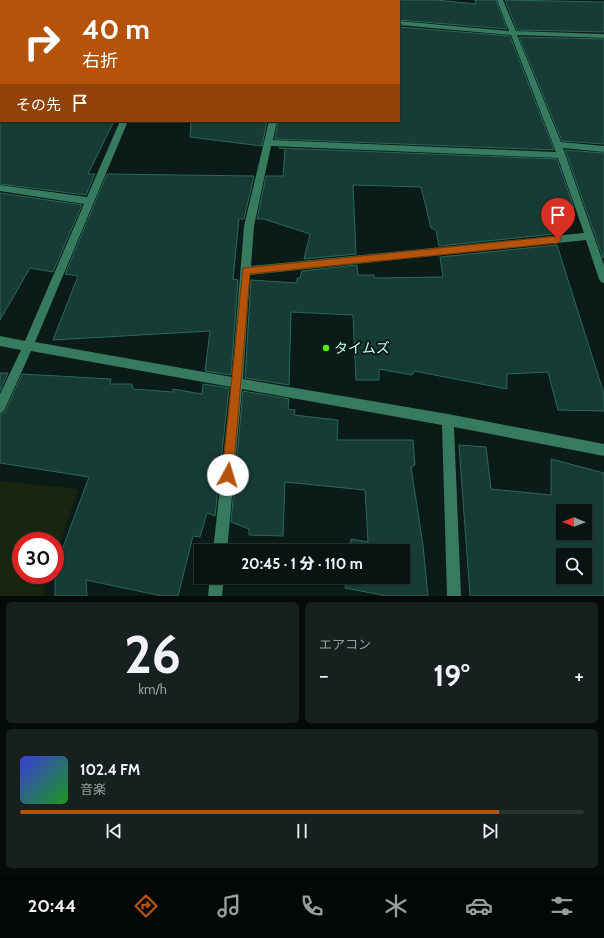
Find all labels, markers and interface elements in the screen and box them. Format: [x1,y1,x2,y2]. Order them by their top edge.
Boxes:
text: 40 m [82,12,150,46]
icon: right [16,16,68,68]
text: 右折 [82,50,118,72]
icon: arrive [69,92,91,114]
text: その先 [16,96,61,114]
pin [541,198,575,239]
icon: arrive [547,204,569,226]
place label: タイムズ [334,339,390,357]
marker: タイムズ [321,343,331,353]
position arrow [207,454,249,496]
north arrow [556,504,592,540]
map controls [556,504,592,584]
speed limit sign: 30 [12,532,64,584]
button: search [556,548,592,584]
text: 20:45 · 1 分 · 110 m [241,555,363,573]
text: 26 [124,623,181,686]
text: エアコン [319,636,371,652]
text: 19° [433,657,470,694]
text: − [319,662,329,689]
text: + [574,662,584,689]
text: km/h [138,681,167,697]
text: 102.4 FM [80,761,140,779]
text: 音楽 [80,781,106,797]
icon: previous [103,820,125,842]
icon: pause [291,820,313,842]
icon: next [479,820,501,842]
icon: directions [132,892,160,920]
icon: music [215,892,243,920]
icon: phone [298,892,326,920]
icon: climate [382,892,410,920]
icon: car [465,892,493,920]
icon: filters [548,892,576,920]
text: 20:44 [28,895,76,917]

